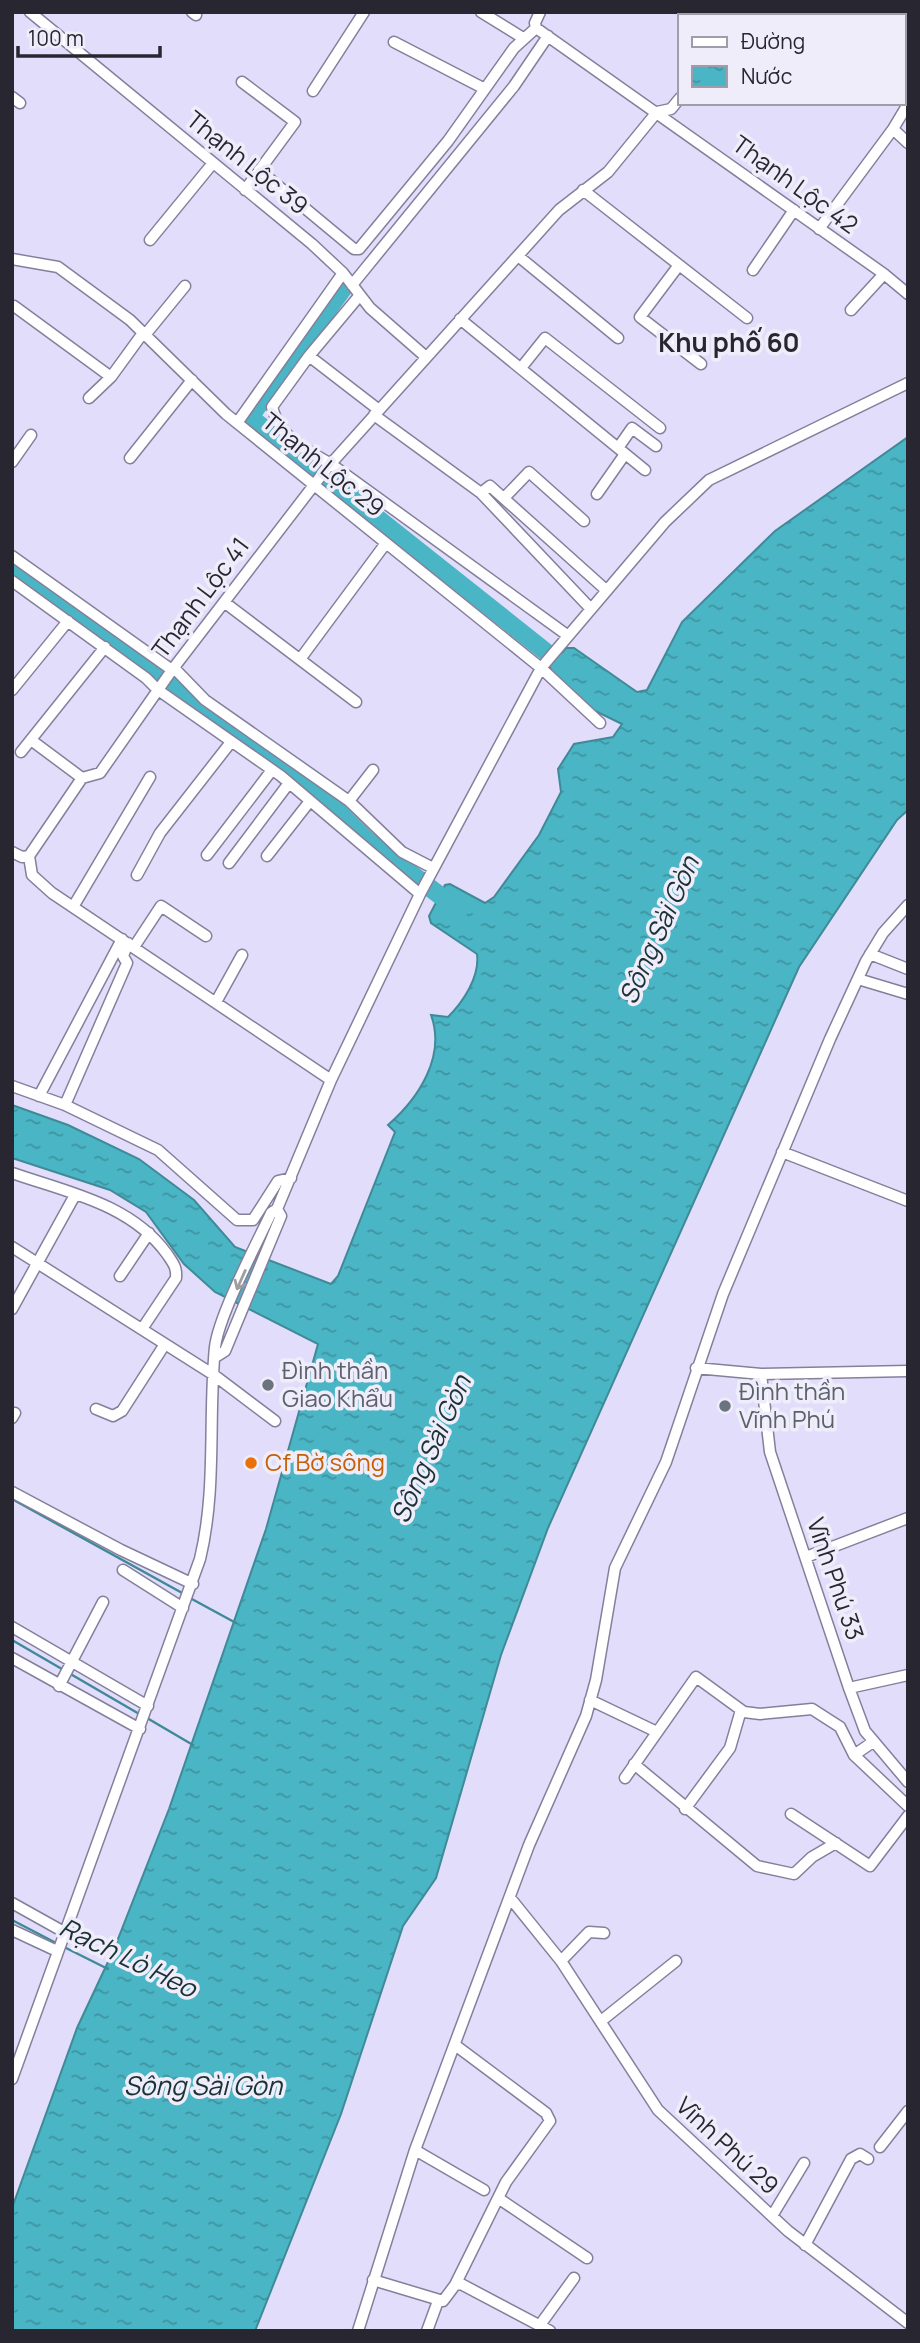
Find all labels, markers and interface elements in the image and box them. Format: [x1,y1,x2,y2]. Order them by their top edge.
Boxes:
scale bar [18,14,159,58]
legend [678,14,906,105]
text: 100 m [28,24,84,52]
text: Đường [741,27,805,55]
text: Nước [741,62,792,90]
street label: Thạnh Lộc 39 [180,102,316,221]
street label: Thạnh Lộc 42 [726,127,865,241]
district label: Khu phố 60 [658,324,800,360]
street label: Thạnh Lộc 29 [256,404,392,523]
street label: Thạnh Lộc 41 [144,530,256,664]
water label: Sông Sài Gòn [609,849,707,1009]
one-way arrow [234,1269,247,1290]
place label: Đình thần Giao Khẩu [282,1353,393,1414]
water label: Sông Sài Gòn [381,1368,479,1528]
place label: Đình thần Vĩnh Phú [739,1374,845,1435]
marker: Đình thần Giao Khẩu [260,1377,276,1393]
marker: Đình thần Vĩnh Phú [717,1398,733,1414]
place label: Cf Bờ sông [265,1445,385,1478]
marker: Cf Bờ sông [243,1455,259,1471]
street label: Vĩnh Phú 33 [800,1513,873,1644]
water label: Rạch Lò Heo [54,1908,204,2006]
water label: Sông Sài Gòn [124,2067,284,2103]
street label: Vĩnh Phú 29 [669,2089,787,2201]

